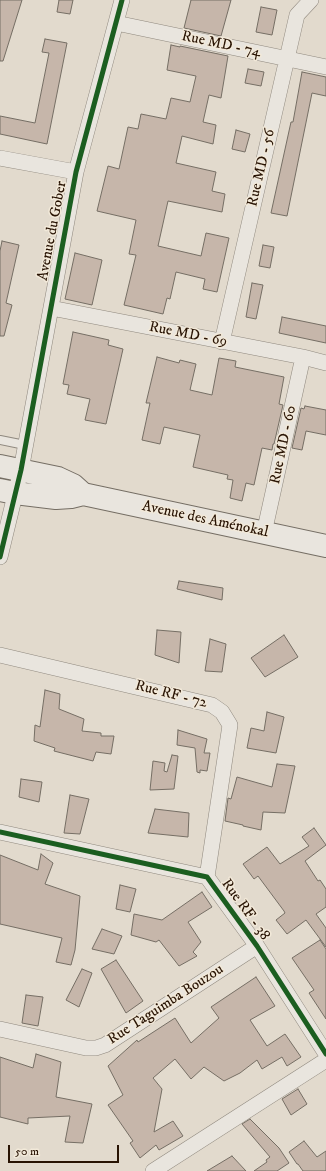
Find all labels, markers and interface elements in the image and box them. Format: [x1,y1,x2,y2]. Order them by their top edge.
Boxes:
street label: Rue MD - 74 [180,28,262,62]
street label: Rue MD - 56 [244,127,280,209]
street label: Avenue du Gober [35,180,71,282]
street label: Rue MD - 69 [147,319,229,351]
street label: Rue MD - 60 [267,404,301,486]
street label: Avenue des Aménokal [140,498,270,542]
street label: Rue RF - 72 [133,677,209,713]
street label: Rue RF - 38 [217,876,273,944]
street label: Rue Taguimba Bouzou [105,961,227,1049]
scale bar [10,1137,121,1163]
text: 50 m [15,1144,39,1159]

